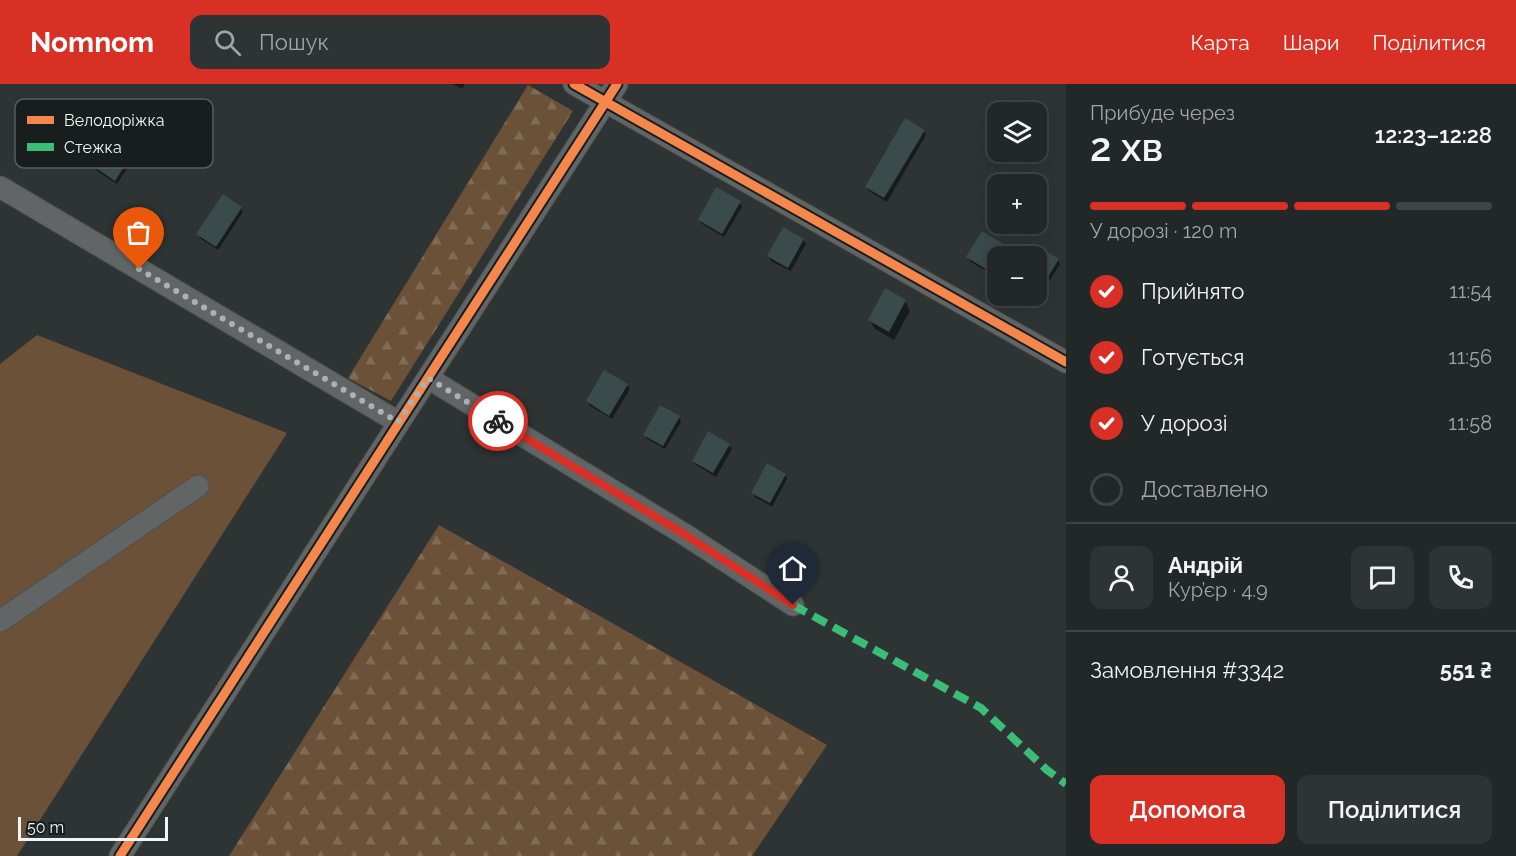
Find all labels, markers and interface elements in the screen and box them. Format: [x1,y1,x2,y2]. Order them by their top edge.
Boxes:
search box [190,15,610,69]
text: Nomnom [30,26,154,59]
icon: search [211,26,244,59]
text: Пошук [259,29,329,55]
text: Карта [1191,30,1250,55]
text: Шари [1283,30,1340,55]
text: Поділитися [1373,30,1486,55]
legend [15,99,213,168]
text: Прибуде через [1090,101,1235,125]
map controls [987,102,1047,306]
button: layers [987,102,1047,162]
text: Велодоріжка [64,111,164,130]
text: 12:23–12:28 [1375,122,1492,148]
text: 2 хв [1090,124,1163,170]
text: Стежка [64,138,122,157]
button: + [987,174,1047,234]
pin [113,207,164,269]
icon: bag [122,216,155,249]
text: У дорозі · 120 m [1090,219,1237,243]
button: − [987,246,1047,306]
icon: check [1090,275,1123,308]
text: Прийнято [1141,278,1244,304]
text: 11:54 [1449,279,1492,303]
icon: check [1090,341,1123,374]
text: Готується [1141,344,1244,370]
text: 11:56 [1448,345,1492,369]
courier [468,391,528,451]
icon: bike [482,405,515,438]
icon: check [1090,407,1123,440]
text: У дорозі [1141,410,1228,436]
text: 11:58 [1448,411,1492,435]
text: Доставлено [1141,476,1268,502]
pin [767,543,818,605]
button: person [1090,546,1153,609]
button: chat [1351,546,1414,609]
button: phone [1429,546,1492,609]
icon: home [776,552,809,585]
text: Андрій [1168,552,1243,578]
text: Кур’єр · 4.9 [1168,578,1268,602]
text: Замовлення #3342 [1090,657,1284,683]
text: 551 ₴ [1440,657,1492,683]
button: Допомога [1090,775,1285,844]
button: Поділитися [1297,775,1492,844]
scale bar [18,814,168,842]
text: 50 m [27,818,64,837]

